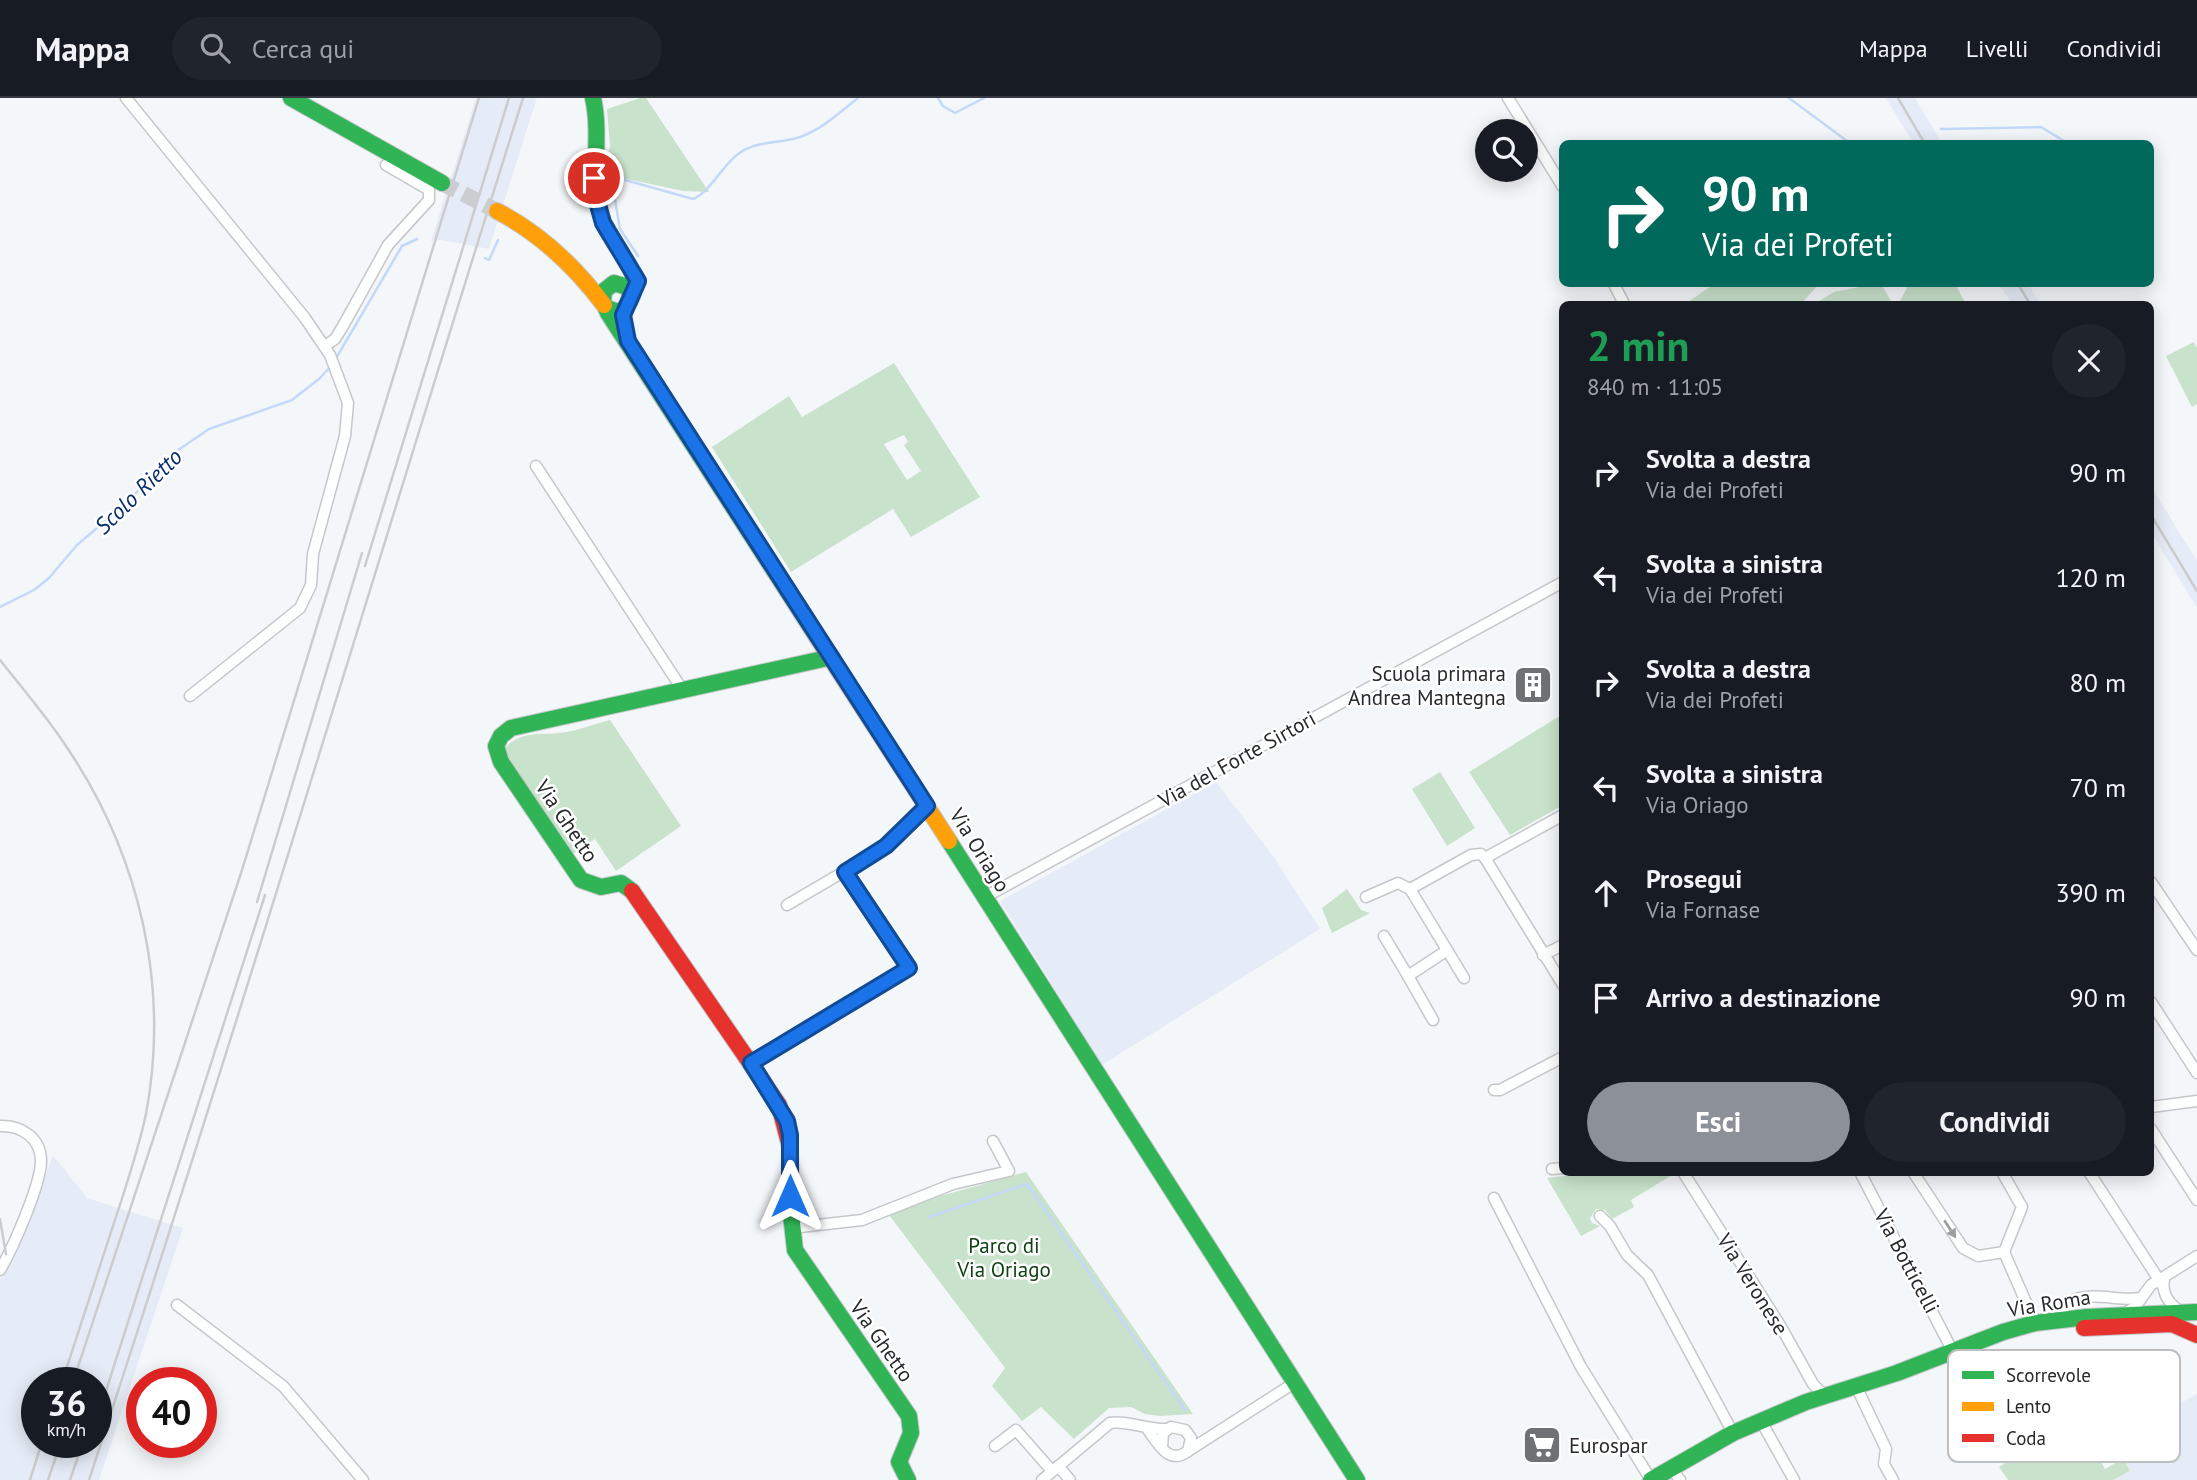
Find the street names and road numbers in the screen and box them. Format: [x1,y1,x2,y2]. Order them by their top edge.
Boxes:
street label: Via del Forte Sirtori [1153,705,1320,814]
street label: Via Ghetto [529,774,604,867]
street label: Via Oriago [943,802,1016,897]
street label: Via Botticelli [1868,1203,1946,1318]
street label: Via Veronese [1711,1227,1795,1340]
street label: Via Roma [2005,1283,2092,1323]
street label: Via Ghetto [843,1294,920,1387]

